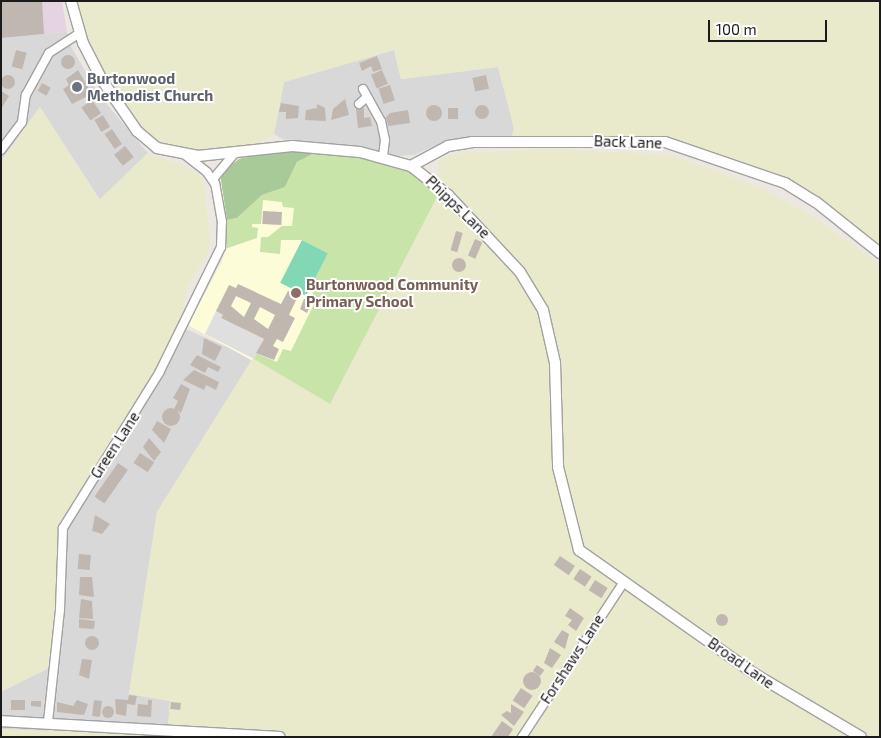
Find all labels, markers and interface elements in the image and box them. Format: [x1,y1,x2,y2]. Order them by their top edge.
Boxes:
scale bar [711,10,830,42]
text: 100 m [716,20,757,38]
place label: Burtonwood Methodist Church [87,69,213,104]
marker: Burtonwood Methodist Church [71,81,83,93]
street label: Back Lane [593,132,663,152]
street label: Phipps Lane [422,172,494,242]
place label: Burtonwood Community Primary School [306,275,478,310]
marker: Burtonwood Community Primary School [290,287,302,299]
street label: Green Lane [87,408,143,482]
street label: Forshaws Lane [536,611,608,707]
street label: Broad Lane [704,634,778,692]

